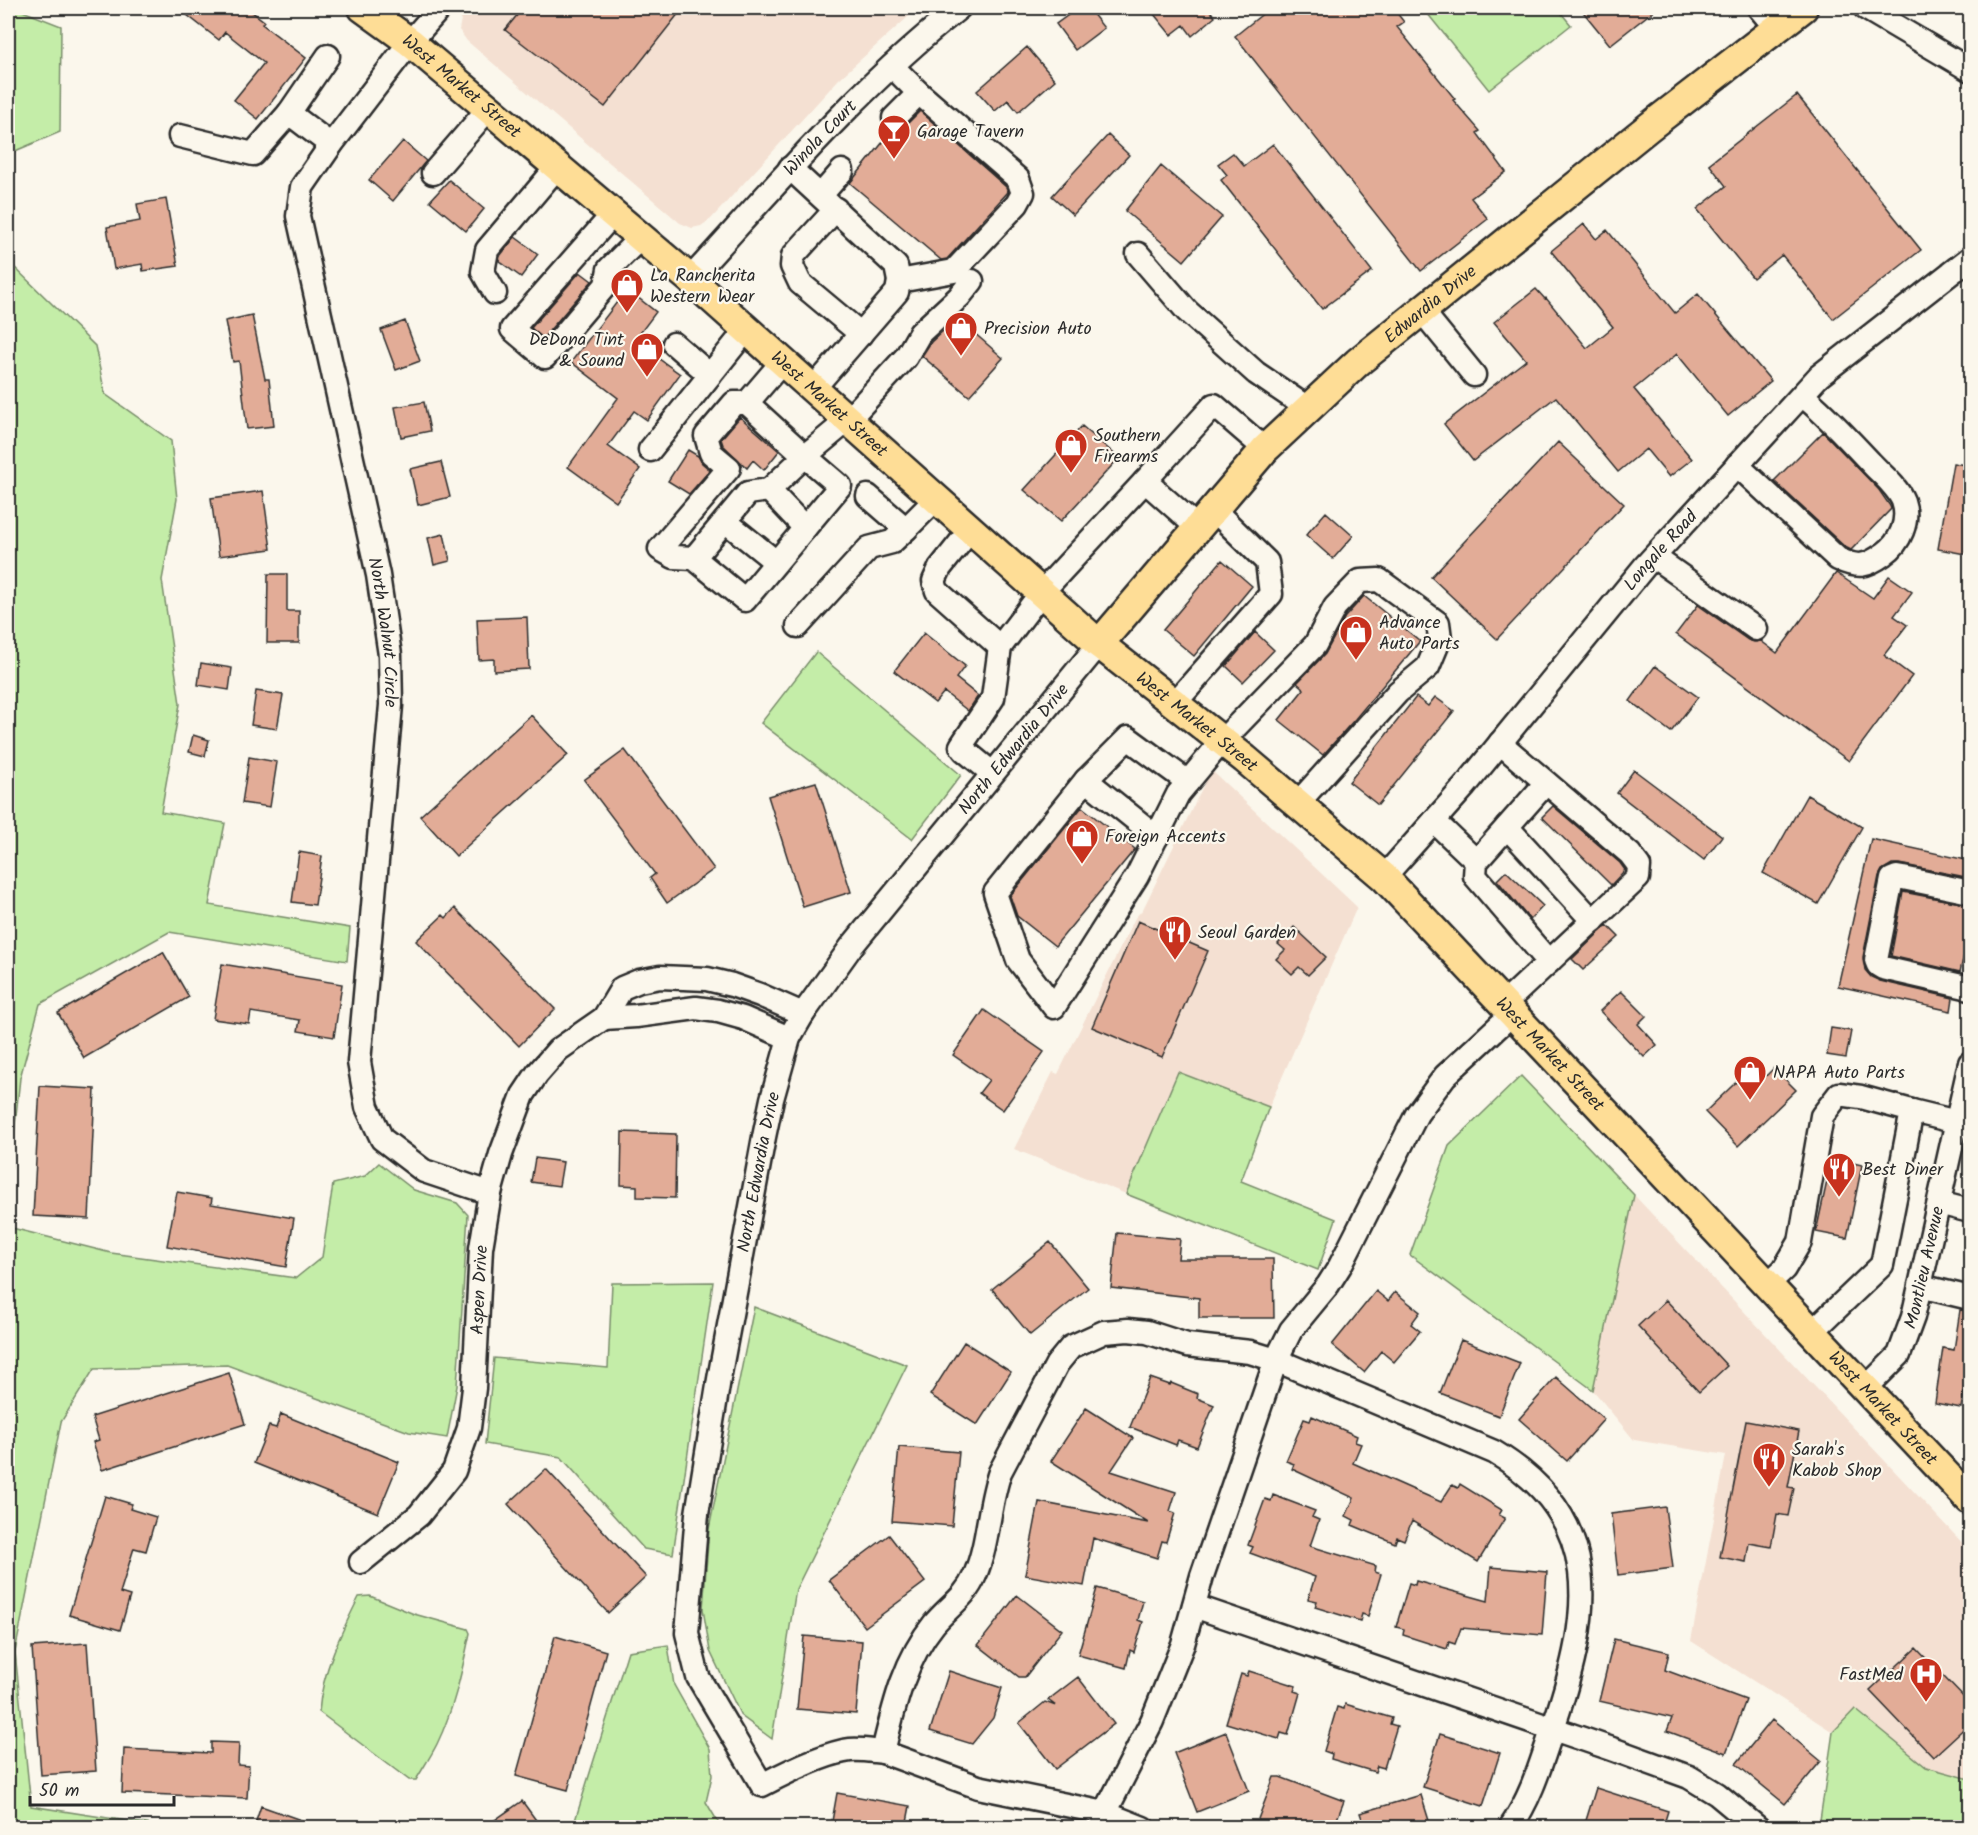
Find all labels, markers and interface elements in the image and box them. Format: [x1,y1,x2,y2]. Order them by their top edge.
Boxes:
street label: West Market Street [395,28,528,147]
street label: Winola Court [777,93,866,184]
bar icon: Garage Tavern [876,113,912,160]
place label: Garage Tavern [917,118,1024,147]
street label: Edwardia Drive [1378,258,1484,352]
place label: La Rancherita Western Wear [650,262,755,312]
shop icon: La Rancherita Western Wear [609,267,645,314]
shop icon: Precision Auto [943,310,979,357]
place label: Precision Auto [984,315,1092,344]
place label: DeDona Tint & Sound [529,326,625,376]
shop icon: DeDona Tint & Sound [629,331,665,378]
street label: West Market Street [763,344,895,466]
place label: Southern Firearms [1094,422,1161,472]
shop icon: Southern Firearms [1053,427,1089,474]
street label: Longale Road [1617,503,1706,598]
street label: North Walnut Circle [358,555,404,708]
place label: Advance Auto Parts [1379,609,1460,659]
shop icon: Advance Auto Parts [1338,614,1374,661]
street label: West Market Street [1129,665,1265,781]
street label: North Edwardia Drive [952,678,1077,822]
shop icon: Foreign Accents [1064,818,1100,865]
place label: Foreign Accents [1105,823,1226,852]
restaurant icon: Seoul Garden [1157,914,1193,961]
place label: Seoul Garden [1198,919,1296,948]
street label: West Market Street [1488,991,1612,1120]
shop icon: NAPA Auto Parts [1732,1054,1768,1101]
place label: NAPA Auto Parts [1773,1059,1905,1088]
street label: North Edwardia Drive [730,1089,789,1255]
restaurant icon: Best Diner [1821,1151,1857,1198]
place label: Best Diner [1862,1156,1944,1185]
street label: Montlieu Avenue [1897,1204,1953,1333]
street label: Aspen Drive [464,1244,497,1335]
street label: West Market Street [1821,1345,1945,1474]
place label: Sarah's Kabob Shop [1792,1436,1882,1486]
restaurant icon: Sarah's Kabob Shop [1751,1441,1787,1488]
hospital icon: FastMed [1908,1656,1944,1703]
place label: FastMed [1839,1661,1904,1690]
scale bar [30,1769,174,1807]
text: 50 m [39,1777,79,1806]

